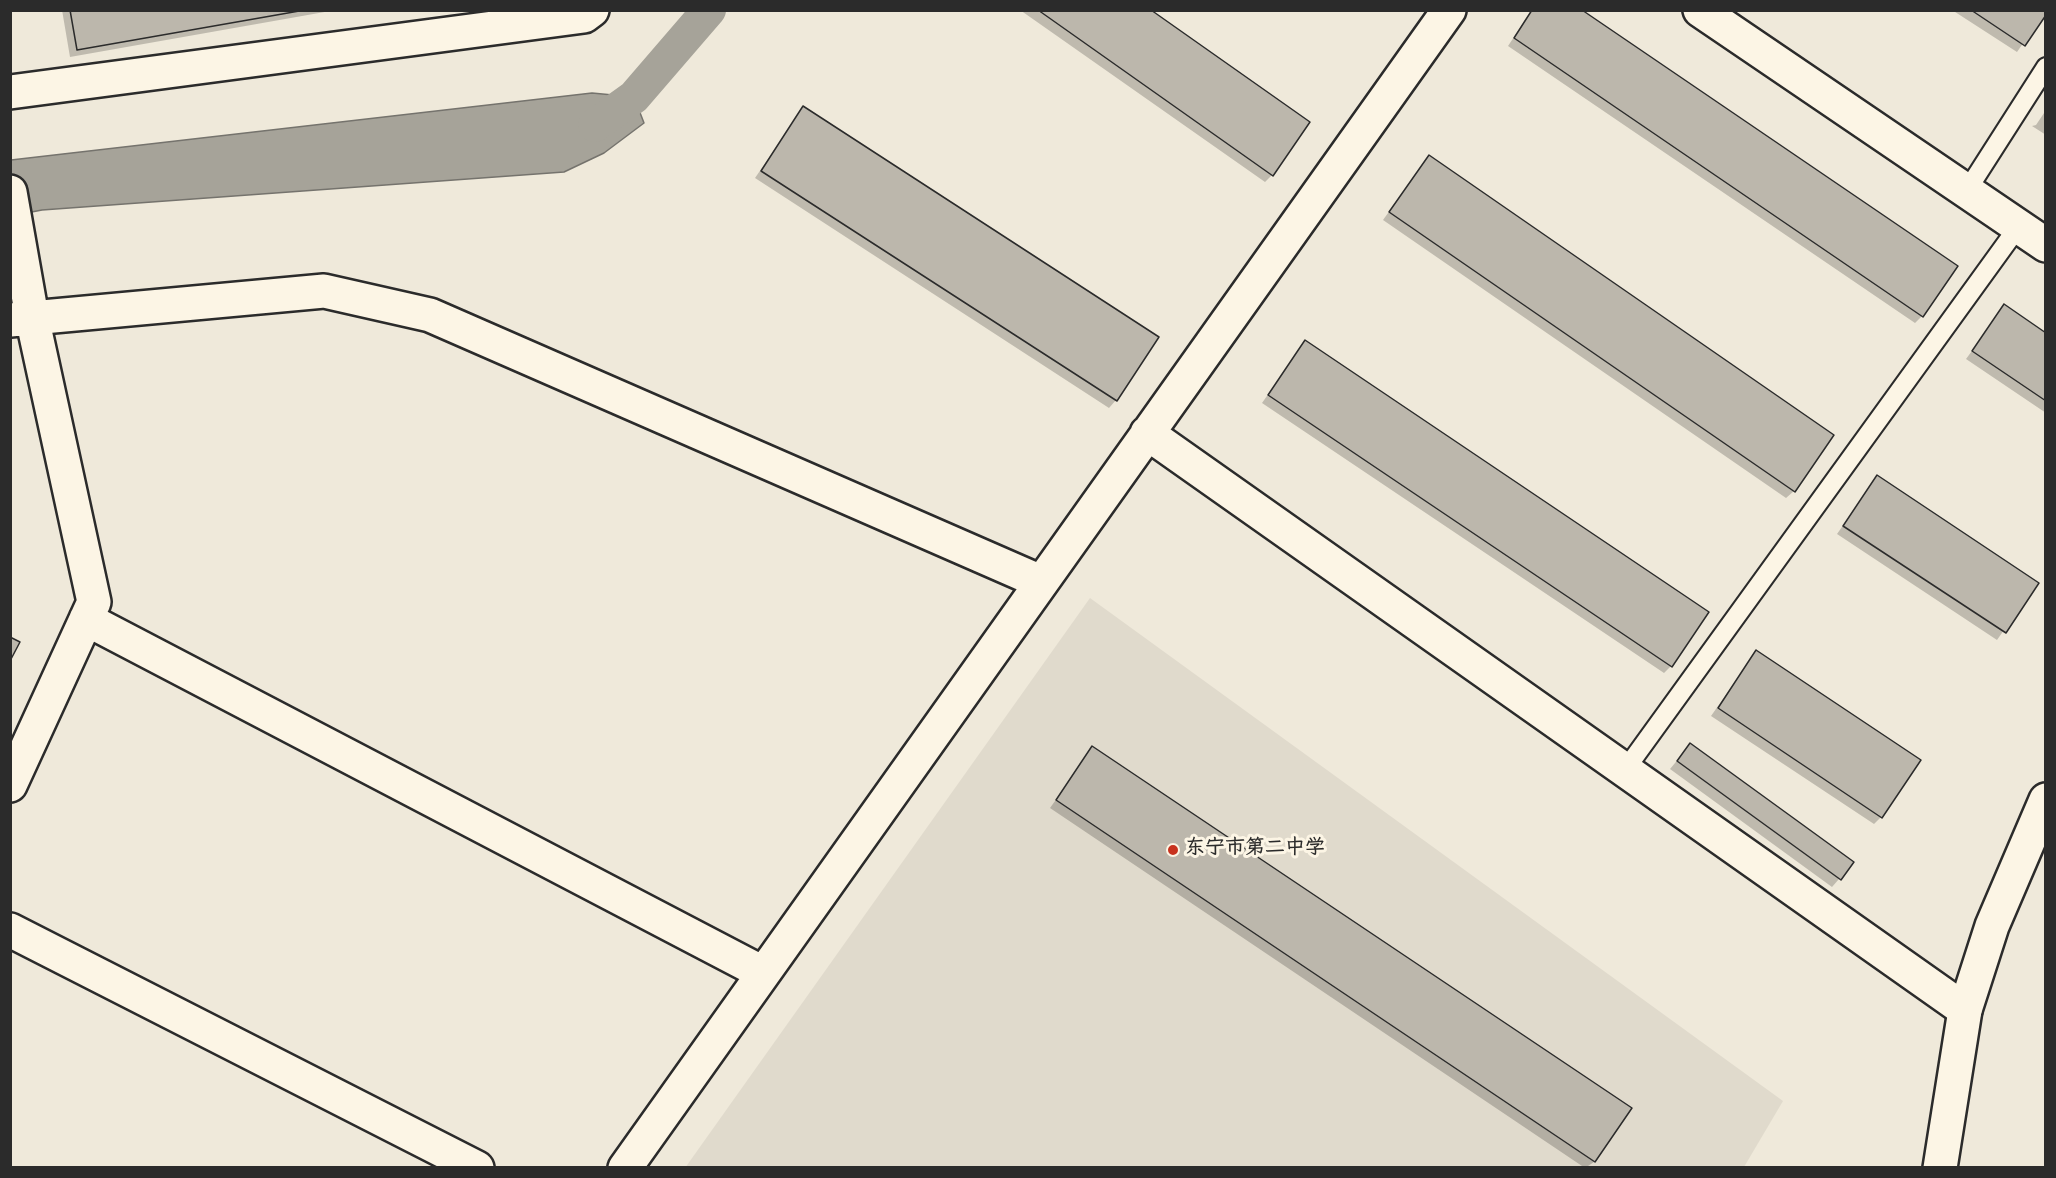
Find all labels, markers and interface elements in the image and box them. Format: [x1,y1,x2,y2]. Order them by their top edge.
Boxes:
place label: 东宁市第二中学 [1185,838,1325,862]
marker: 东宁市第二中学 [1166,843,1180,857]

